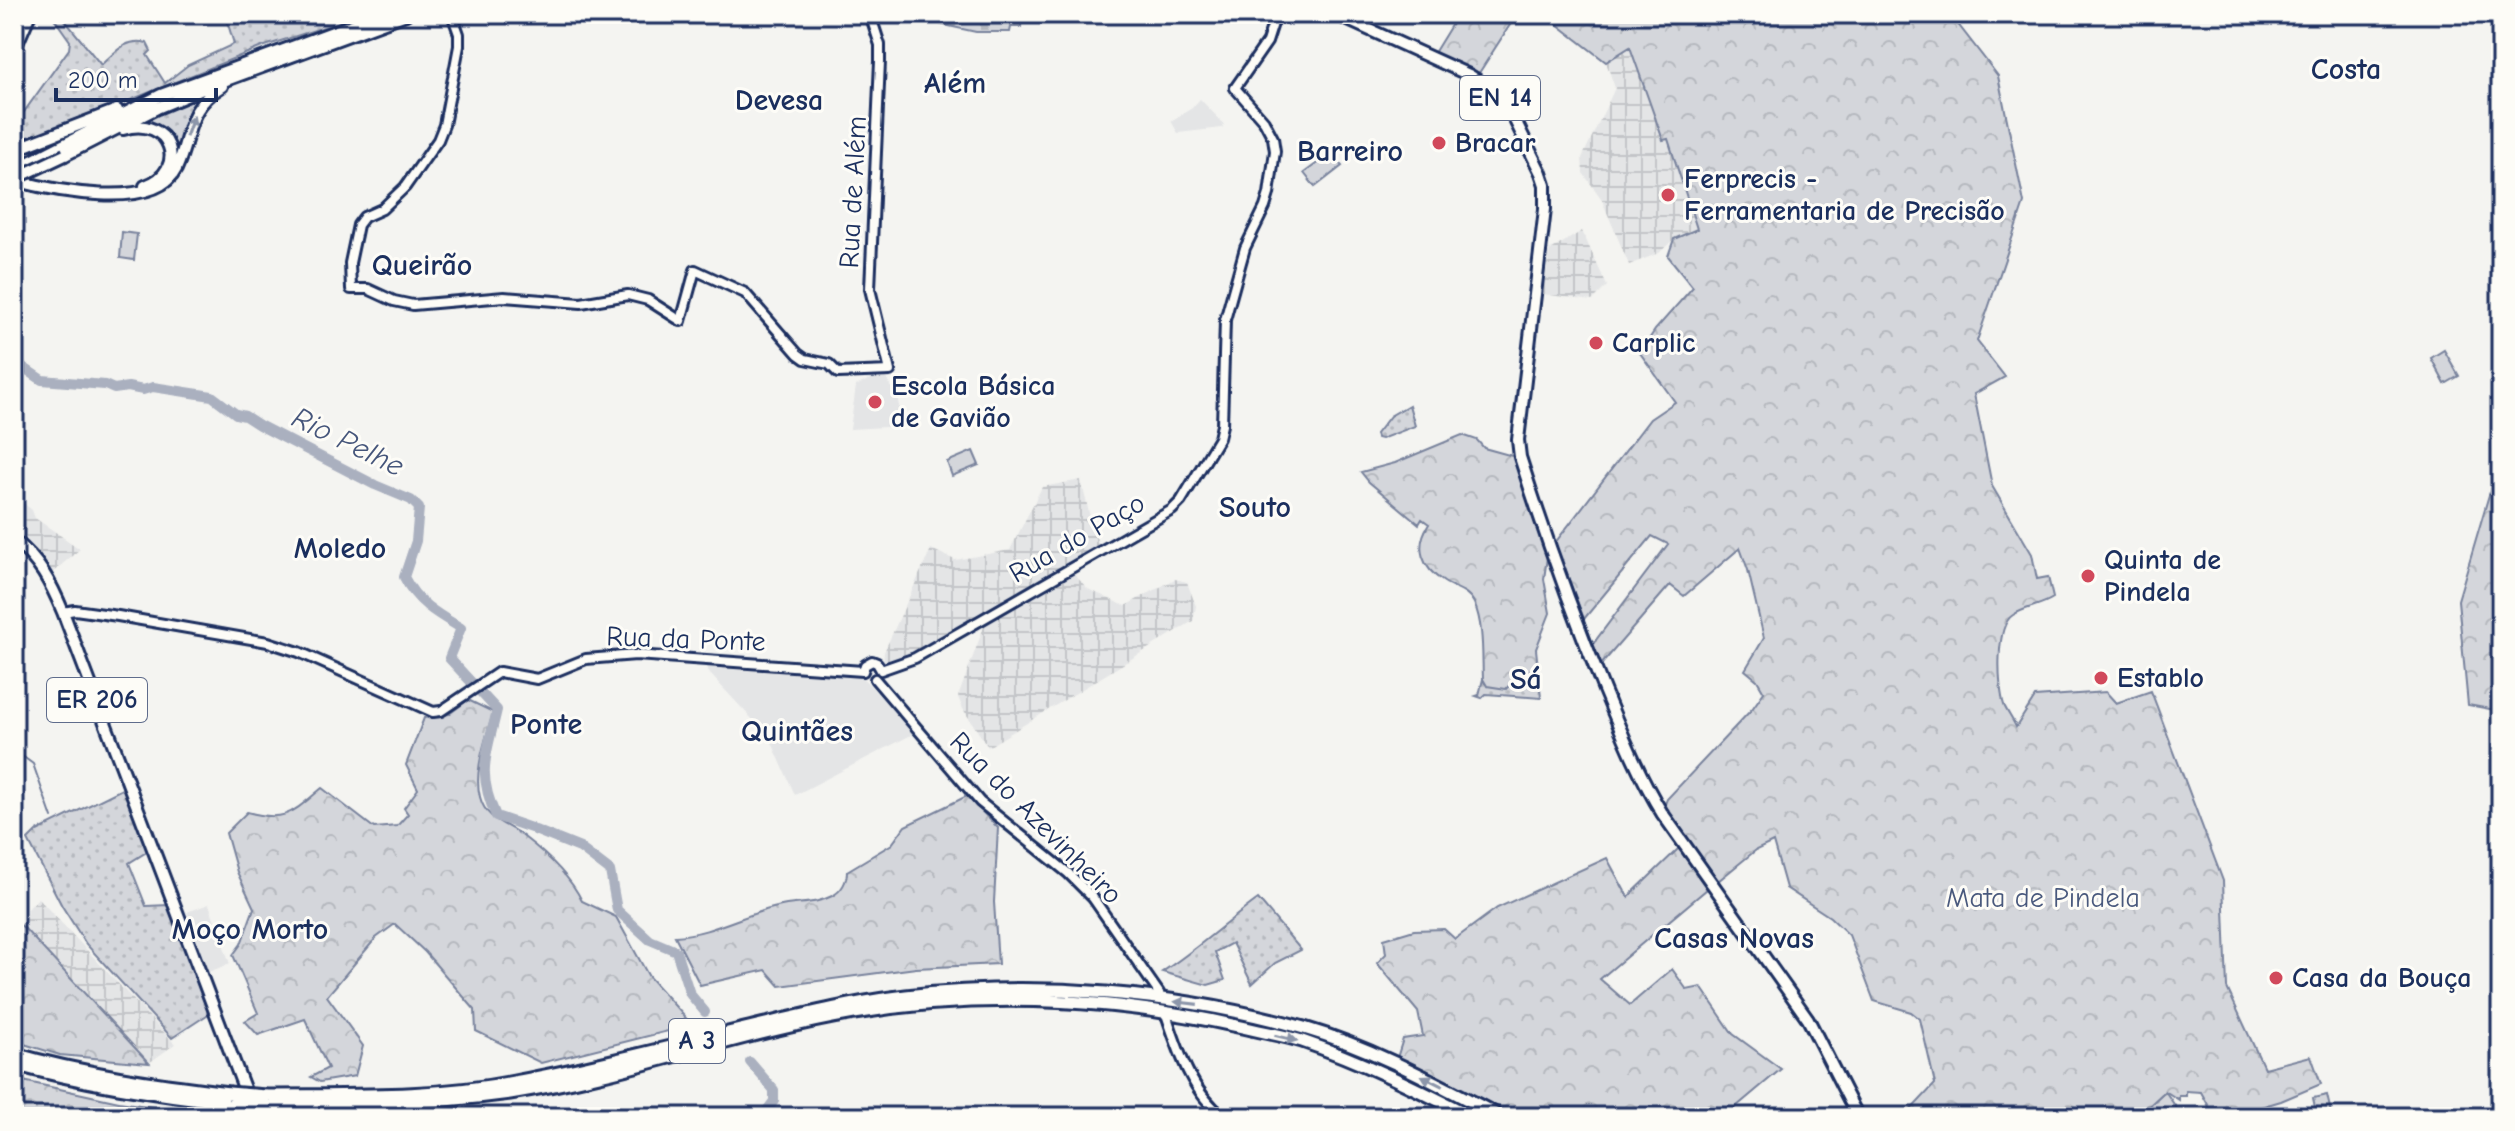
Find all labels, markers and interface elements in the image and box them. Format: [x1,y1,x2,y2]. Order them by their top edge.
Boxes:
scale bar [56,52,216,102]
district label: Costa [2311,52,2381,87]
text: 200 m [68,66,138,94]
district label: Além [924,66,986,101]
road number: EN 14 [1460,76,1540,120]
district label: Devesa [735,83,823,118]
one-way arrow [184,114,197,138]
street label: Rua de Além [833,115,873,269]
place label: Bracar [1455,127,1536,159]
district label: Barreiro [1297,134,1403,169]
marker: Bracar [1430,134,1448,152]
place label: Ferprecis - Ferramentaria de Precisão [1684,163,2005,227]
marker: Ferprecis - Ferramentaria de Precisão [1659,186,1677,204]
district label: Queirão [372,248,472,283]
place label: Carplic [1612,327,1696,359]
marker: Carplic [1587,334,1605,352]
place label: Escola Básica de Gavião [891,370,1055,434]
marker: Escola Básica de Gavião [866,393,884,411]
water label: Rio Pelhe [286,400,410,484]
street label: Rua do Paço [1004,486,1150,590]
district label: Souto [1219,490,1291,525]
district label: Moledo [294,531,386,566]
place label: Quinta de Pindela [2104,544,2221,608]
marker: Quinta de Pindela [2079,567,2097,585]
street label: Rua da Ponte [606,620,766,658]
district label: Sá [1510,662,1542,697]
place label: Establo [2117,662,2204,694]
marker: Establo [2092,669,2110,687]
road number: ER 206 [47,678,147,722]
district label: Ponte [510,707,582,742]
district label: Quintães [741,714,853,749]
street label: Rua do Azevinheiro [943,725,1129,911]
park label: Mata de Pindela [1946,882,2140,914]
district label: Moço Morto [172,912,328,947]
district label: Casas Novas [1654,921,1814,956]
place label: Casa da Bouça [2292,962,2471,994]
marker: Casa da Bouça [2267,969,2285,987]
one-way arrow [1173,996,1198,1009]
road number: A 3 [669,1019,725,1063]
one-way arrow [1274,1032,1299,1044]
one-way arrow [1420,1075,1443,1088]

